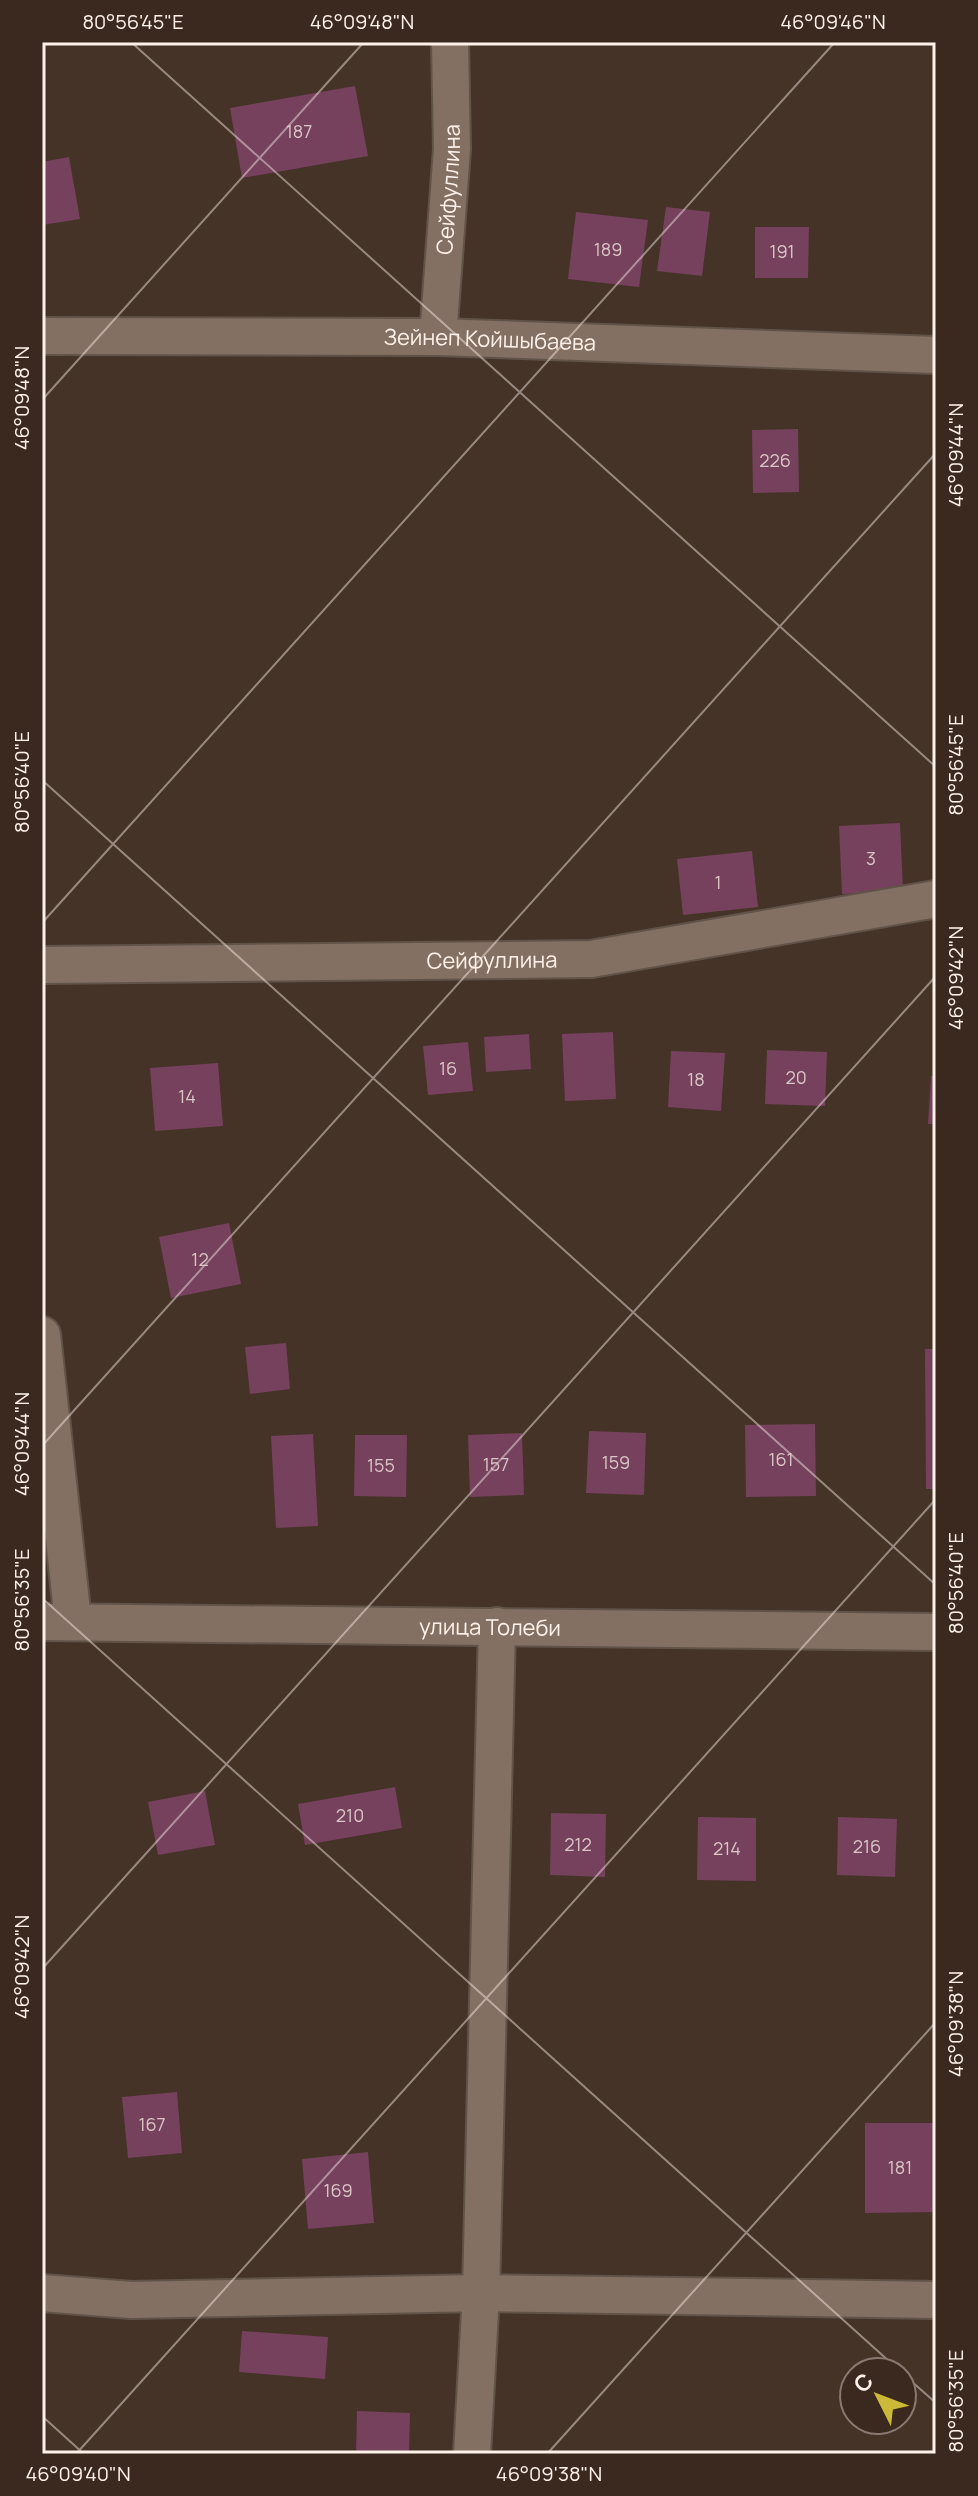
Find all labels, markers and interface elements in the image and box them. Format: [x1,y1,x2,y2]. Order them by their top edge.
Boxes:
text: 80°56'45"E [82,8,184,35]
text: 46°09'48"N [310,8,414,35]
text: 46°09'46"N [780,8,886,35]
house number: 187 [286,119,312,143]
street label: Сейфуллина [429,124,467,256]
house number: 189 [594,237,622,261]
house number: 191 [769,239,795,263]
street label: Зейнеп Койшыбаева [384,322,597,358]
text: 46°09'48"N [8,346,35,450]
text: 46°09'44"N [942,403,969,507]
house number: 226 [759,448,791,472]
text: 80°56'45"E [942,714,969,816]
text: 80°56'40"E [8,731,35,833]
house number: 3 [866,846,876,870]
house number: 1 [714,870,722,894]
text: 46°09'42"N [942,926,969,1030]
street label: Сейфуллина [426,944,558,976]
house number: 16 [439,1056,457,1080]
house number: 20 [785,1065,807,1089]
house number: 18 [687,1067,705,1091]
house number: 14 [178,1084,196,1108]
house number: 12 [191,1247,209,1271]
text: 46°09'44"N [8,1392,35,1496]
house number: 161 [769,1447,793,1471]
house number: 159 [602,1450,630,1474]
house number: 157 [483,1452,509,1476]
house number: 155 [367,1453,395,1477]
text: 80°56'40"E [942,1532,969,1634]
text: 80°56'35"E [8,1549,35,1651]
street label: улица Толеби [419,1611,561,1643]
house number: 210 [336,1803,364,1827]
house number: 212 [564,1832,592,1856]
house number: 216 [853,1834,881,1858]
house number: 214 [713,1836,741,1860]
text: 46°09'42"N [8,1915,35,2019]
text: 46°09'38"N [942,1971,969,2077]
house number: 167 [138,2112,166,2136]
house number: 181 [888,2155,912,2179]
house number: 169 [323,2178,353,2202]
text: 80°56'35"E [942,2350,969,2452]
north arrow [838,2356,918,2436]
text: С [847,2367,880,2399]
text: 46°09'40"N [25,2460,131,2487]
text: 46°09'38"N [496,2460,602,2487]

